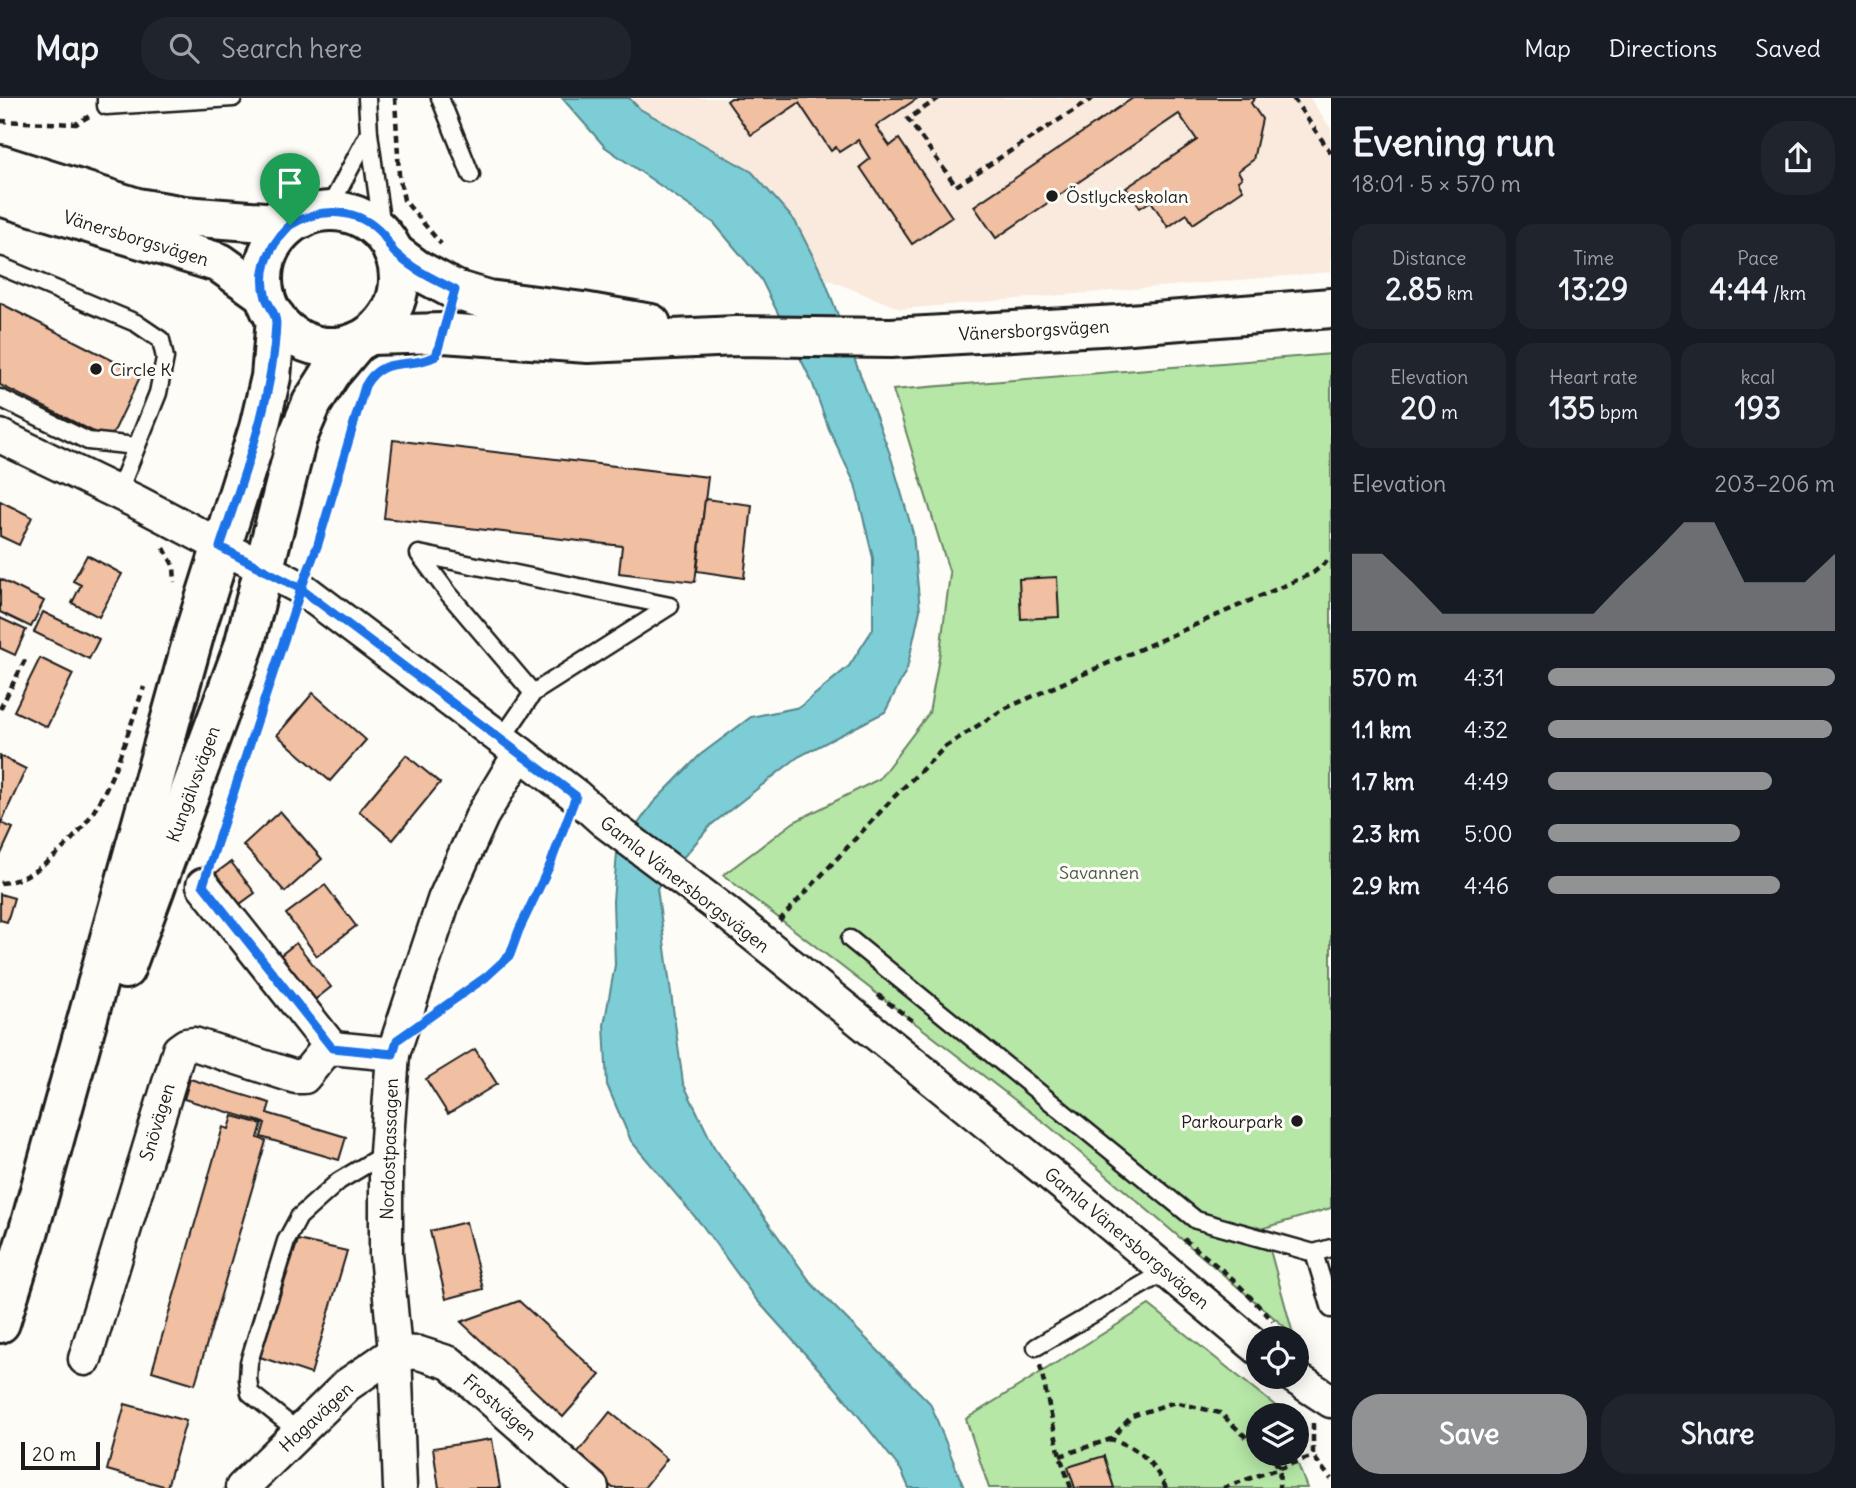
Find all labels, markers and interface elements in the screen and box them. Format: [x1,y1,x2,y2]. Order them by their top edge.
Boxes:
search box [141,17,631,80]
text: Map [35,27,99,69]
icon: search [165,29,203,67]
text: Search here [221,32,362,65]
text: Map [1524,33,1571,63]
text: Directions [1609,33,1717,63]
text: Saved [1755,33,1821,63]
text: Evening run [1352,119,1555,166]
button: share [1761,121,1835,195]
pin [260,153,320,225]
icon: arrive [271,164,309,202]
text: 18:01 · 5 × 570 m [1352,169,1521,198]
place label: Östlyckeskolan [1066,185,1188,208]
marker: Östlyckeskolan [1044,188,1060,204]
street label: Vänersborgsvägen [60,205,212,271]
text: Distance [1392,246,1466,270]
text: Time [1573,246,1614,270]
text: Pace [1737,246,1778,270]
text: 2.85 [1385,270,1442,308]
text: 13:29 [1559,270,1628,308]
text: 4:44 [1710,270,1768,308]
text: km [1442,281,1473,305]
text: /km [1768,281,1806,305]
street label: Vänersborgsvägen [958,315,1110,345]
place label: Circle K [110,358,171,381]
marker: Circle K [88,361,104,377]
text: Elevation [1390,365,1468,389]
text: Heart rate [1549,365,1638,389]
text: kcal [1741,365,1775,389]
text: 20 [1400,389,1437,427]
text: 135 [1549,389,1595,427]
text: 193 [1735,389,1781,427]
text: m [1437,400,1458,424]
text: bpm [1595,400,1638,424]
text: Elevation [1352,469,1446,498]
text: 203–206 m [1714,469,1835,498]
text: 570 m [1352,663,1417,692]
text: 4:31 [1464,663,1504,692]
text: 1.1 km [1352,715,1411,744]
text: 4:32 [1464,715,1508,744]
street label: Kungälvsvägen [161,723,225,845]
text: 1.7 km [1352,767,1415,796]
text: 4:49 [1464,767,1509,796]
street label: Gamla Vänersborgsvägen [596,811,774,957]
text: 2.3 km [1352,819,1420,848]
text: 5:00 [1464,819,1513,848]
park label: Savannen [1059,861,1139,884]
text: 2.9 km [1352,871,1420,900]
text: 4:46 [1464,871,1509,900]
street label: Nordostpassagen [375,1078,403,1220]
street label: Snövägen [134,1081,180,1163]
place label: Parkourpark [1181,1110,1283,1133]
marker: Parkourpark [1289,1113,1305,1129]
street label: Gamla Vänersborgsvägen [1040,1162,1214,1314]
map controls [1246,1326,1309,1466]
button: locate [1246,1326,1309,1389]
street label: Frostvägen [458,1369,542,1445]
street label: Hagavägen [274,1377,358,1457]
button: Save [1352,1394,1587,1474]
button: Share [1601,1394,1835,1474]
button: layers [1246,1403,1309,1466]
scale bar [21,1439,100,1471]
text: 20 m [32,1442,76,1466]

